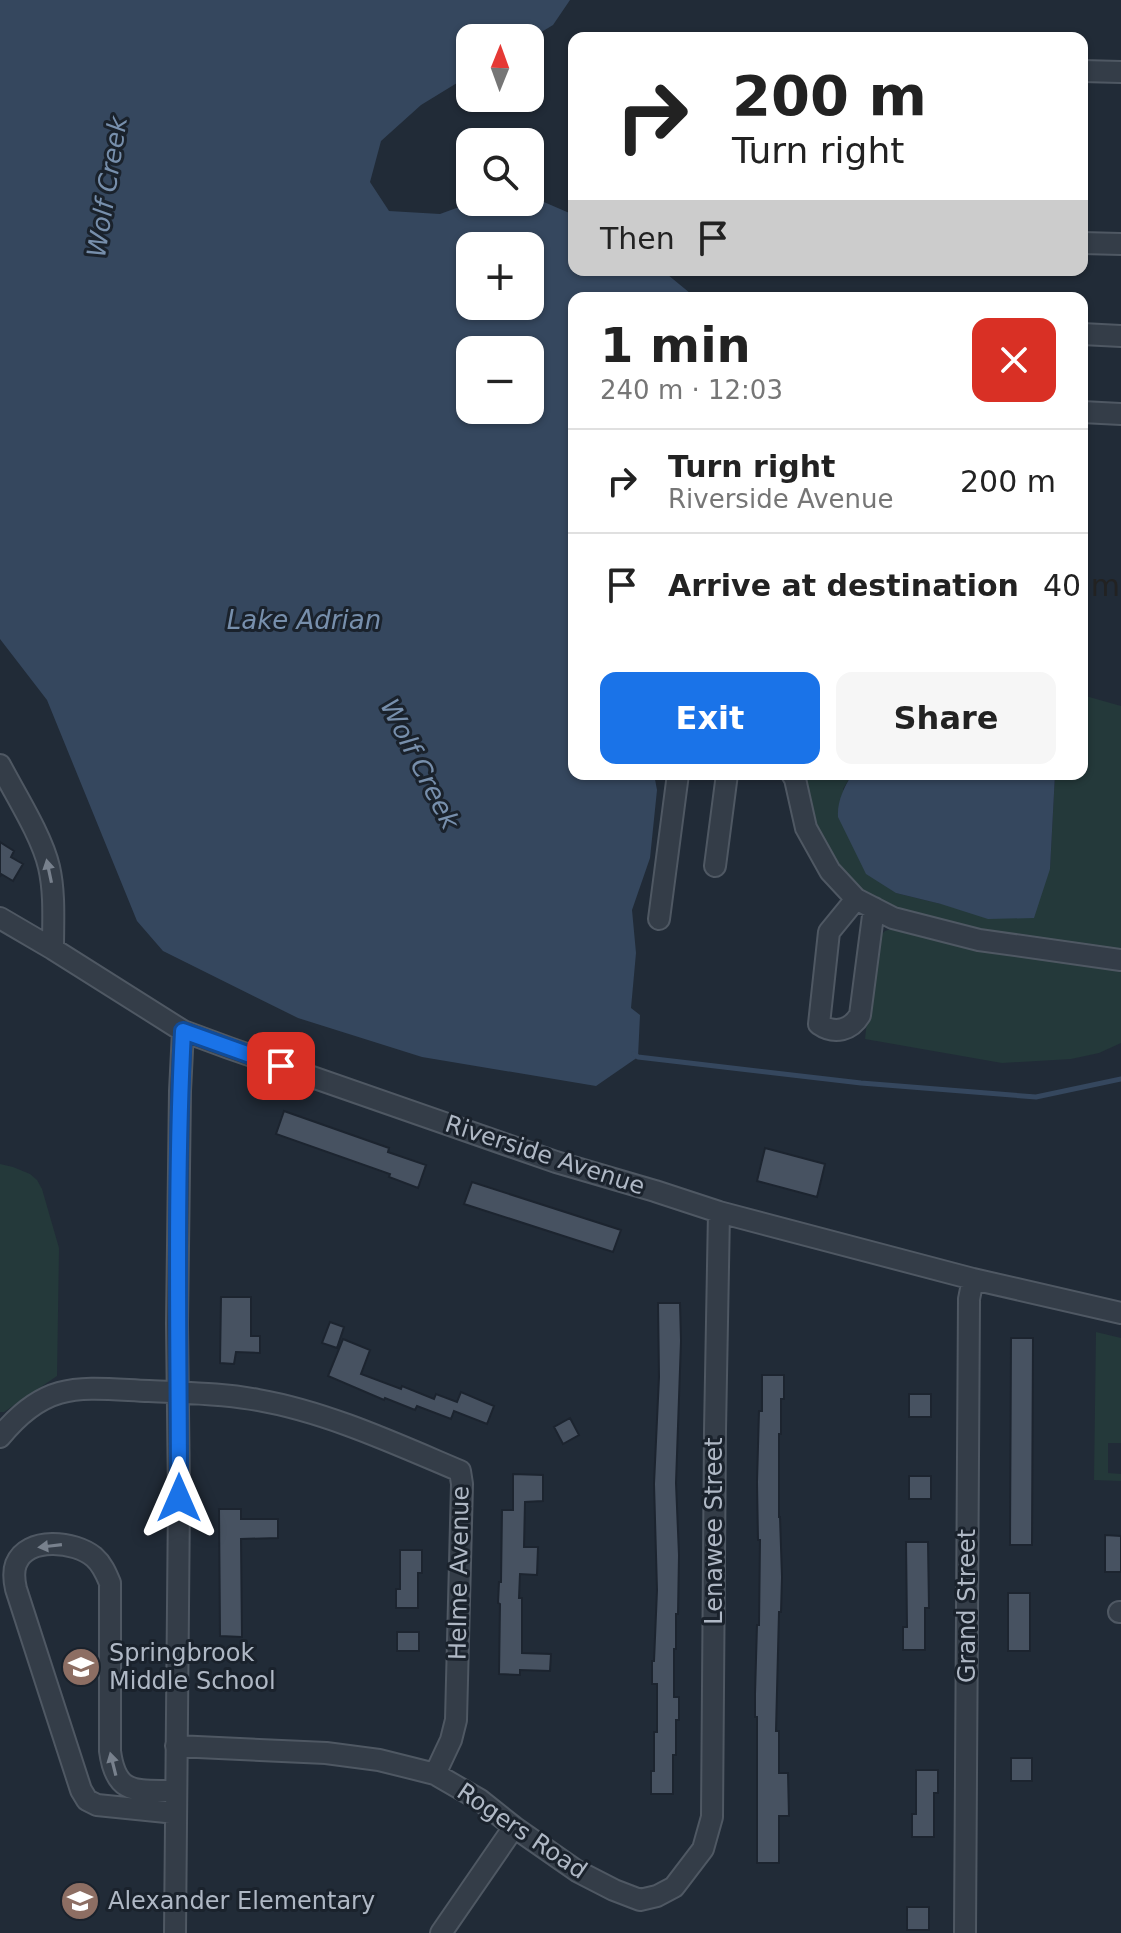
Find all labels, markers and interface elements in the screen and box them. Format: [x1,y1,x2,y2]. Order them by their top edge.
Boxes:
north arrow [456,24,544,112]
map controls [456,24,544,424]
text: 200 m [732,63,927,128]
icon: right [600,64,704,168]
water label: Wolf Creek [81,114,133,260]
button: search [456,128,544,216]
text: Turn right [732,130,904,171]
icon: arrive [691,216,735,260]
text: Then [600,221,675,256]
button: + [456,232,544,320]
text: 1 min [600,317,751,373]
button: close [972,318,1056,402]
button: − [456,336,544,424]
text: 240 m · 12:03 [600,375,783,405]
text: Turn right [668,449,835,484]
icon: right [600,459,644,503]
text: 200 m [960,464,1056,499]
text: Riverside Avenue [668,484,894,514]
icon: arrive [600,563,644,607]
text: Arrive at destination [668,568,1019,603]
text: 40 m [1043,568,1120,603]
water label: Lake Adrian [227,605,381,635]
button: Exit [600,672,820,764]
button: Share [836,672,1056,764]
water label: Wolf Creek [374,694,466,835]
one-way arrow [42,858,55,883]
pin [247,1032,315,1100]
icon: arrive [259,1044,303,1088]
street label: Riverside Avenue [442,1110,648,1200]
street label: Lenawee Street [700,1437,728,1625]
position arrow [137,1456,221,1540]
street label: Helme Avenue [443,1486,475,1660]
street label: Grand Street [953,1529,981,1683]
one-way arrow [37,1539,62,1552]
place label: Springbrook Middle School [109,1639,276,1695]
school or university icon: Springbrook Middle School [60,1646,102,1688]
one-way arrow [106,1751,119,1776]
street label: Rogers Road [452,1777,592,1885]
school or university icon: Alexander Elementary [59,1880,101,1922]
place label: Alexander Elementary [108,1887,375,1915]

